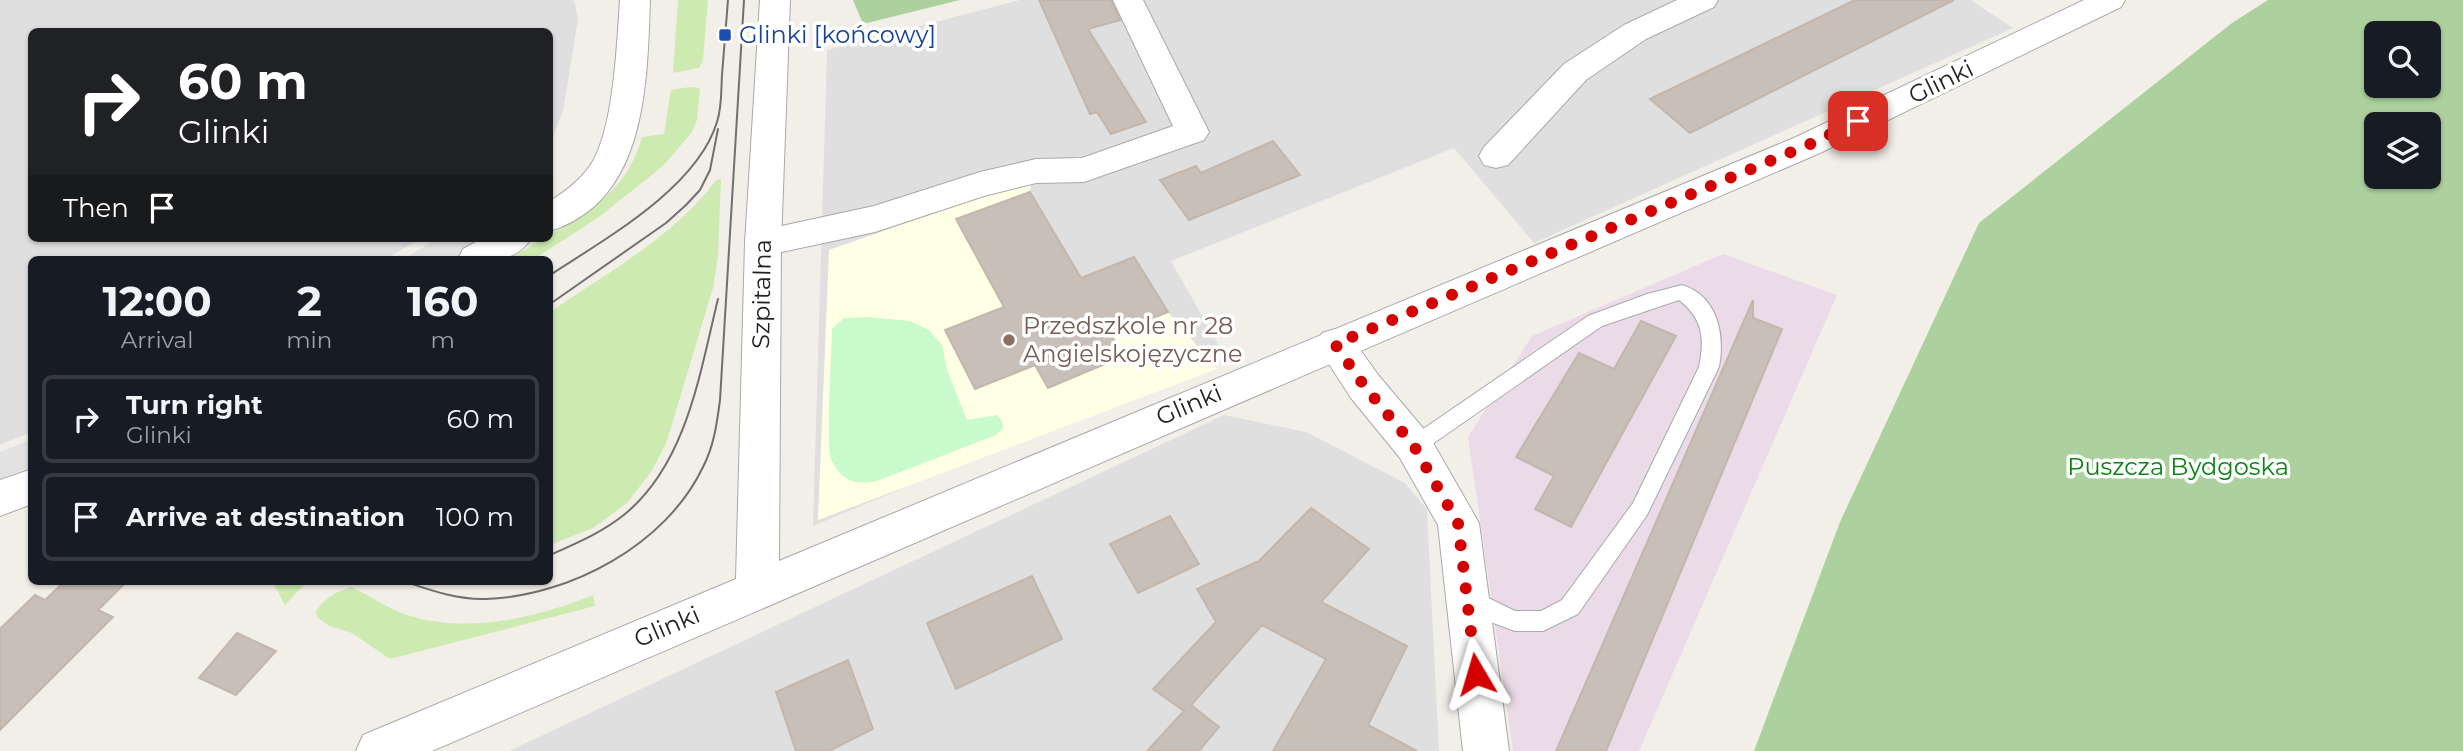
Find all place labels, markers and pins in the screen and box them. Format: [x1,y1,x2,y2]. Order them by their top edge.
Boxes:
place label: Glinki [końcowy] [739,20,936,49]
marker: Glinki [końcowy] [717,27,733,43]
pin [1828,91,1888,151]
place label: Przedszkole nr 28 Angielskojęzyczne [1023,311,1243,368]
marker: Przedszkole nr 28 Angielskojęzyczne [1001,332,1017,348]

